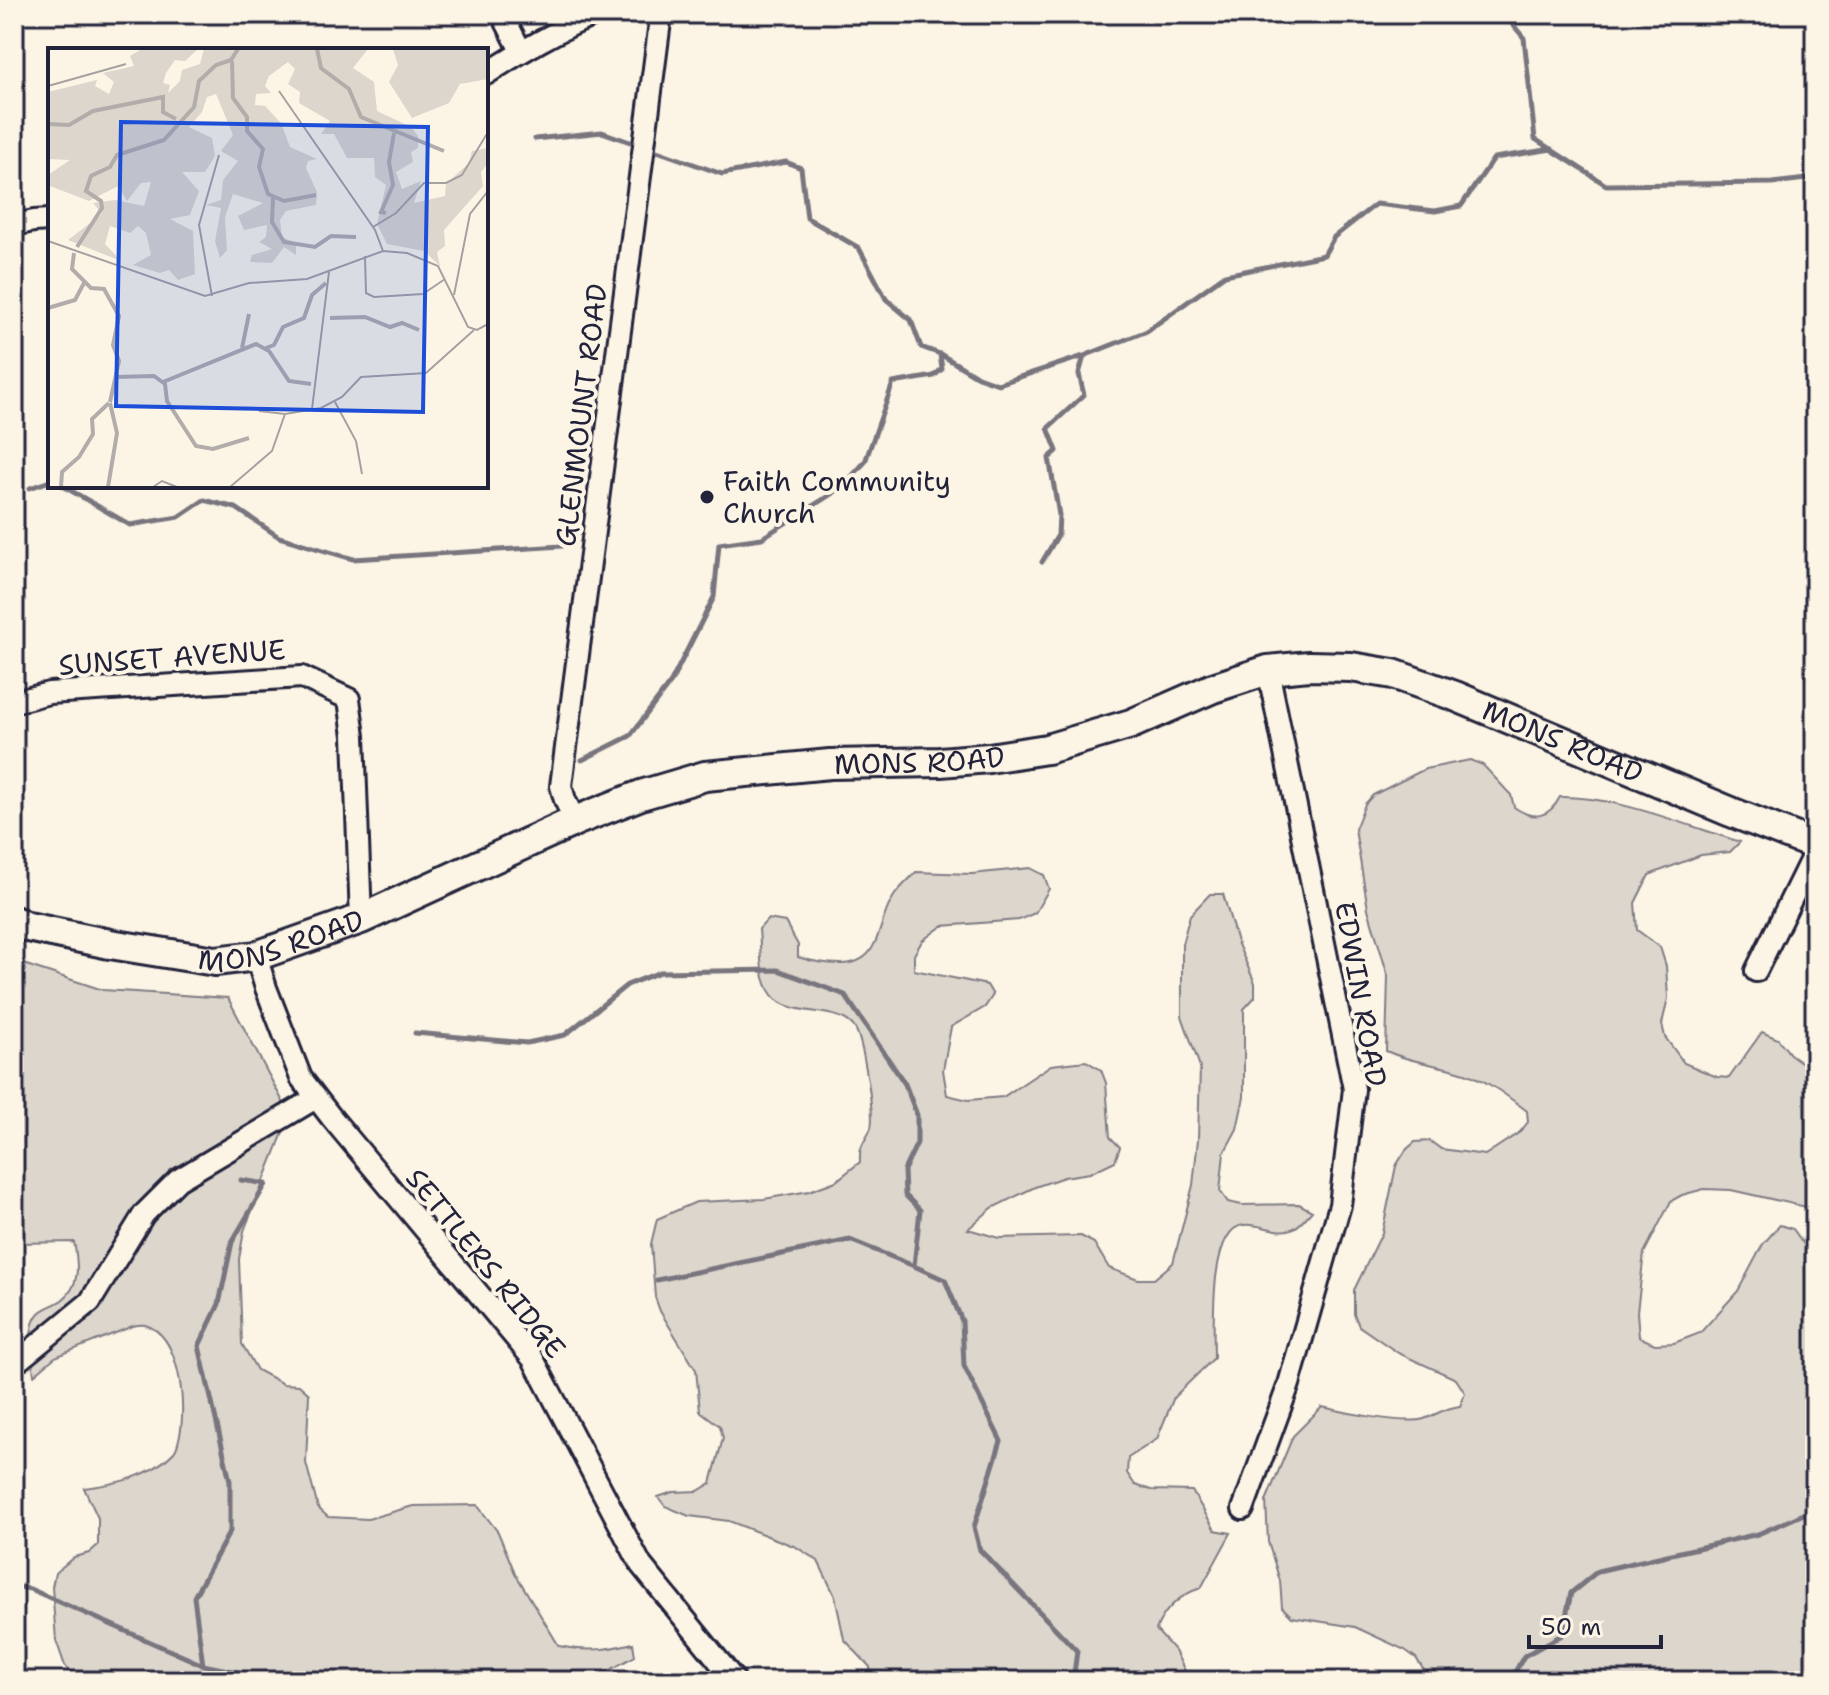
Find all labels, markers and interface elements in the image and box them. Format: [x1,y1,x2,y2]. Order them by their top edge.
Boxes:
inset map [48,48,488,488]
street label: GLENMOUNT ROAD [546,281,616,549]
place label: Faith Community Church [723,462,951,532]
marker: Faith Community Church [698,488,716,506]
street label: SUNSET AVENUE [57,630,287,684]
street label: MONS ROAD [1477,691,1649,792]
street label: MONS ROAD [834,737,1007,783]
street label: EDWIN ROAD [1326,899,1396,1089]
street label: MONS ROAD [195,901,369,981]
street label: SETTLERS RIDGE [397,1160,575,1366]
scale bar [1529,1599,1661,1649]
text: 50 m [1541,1611,1601,1643]

